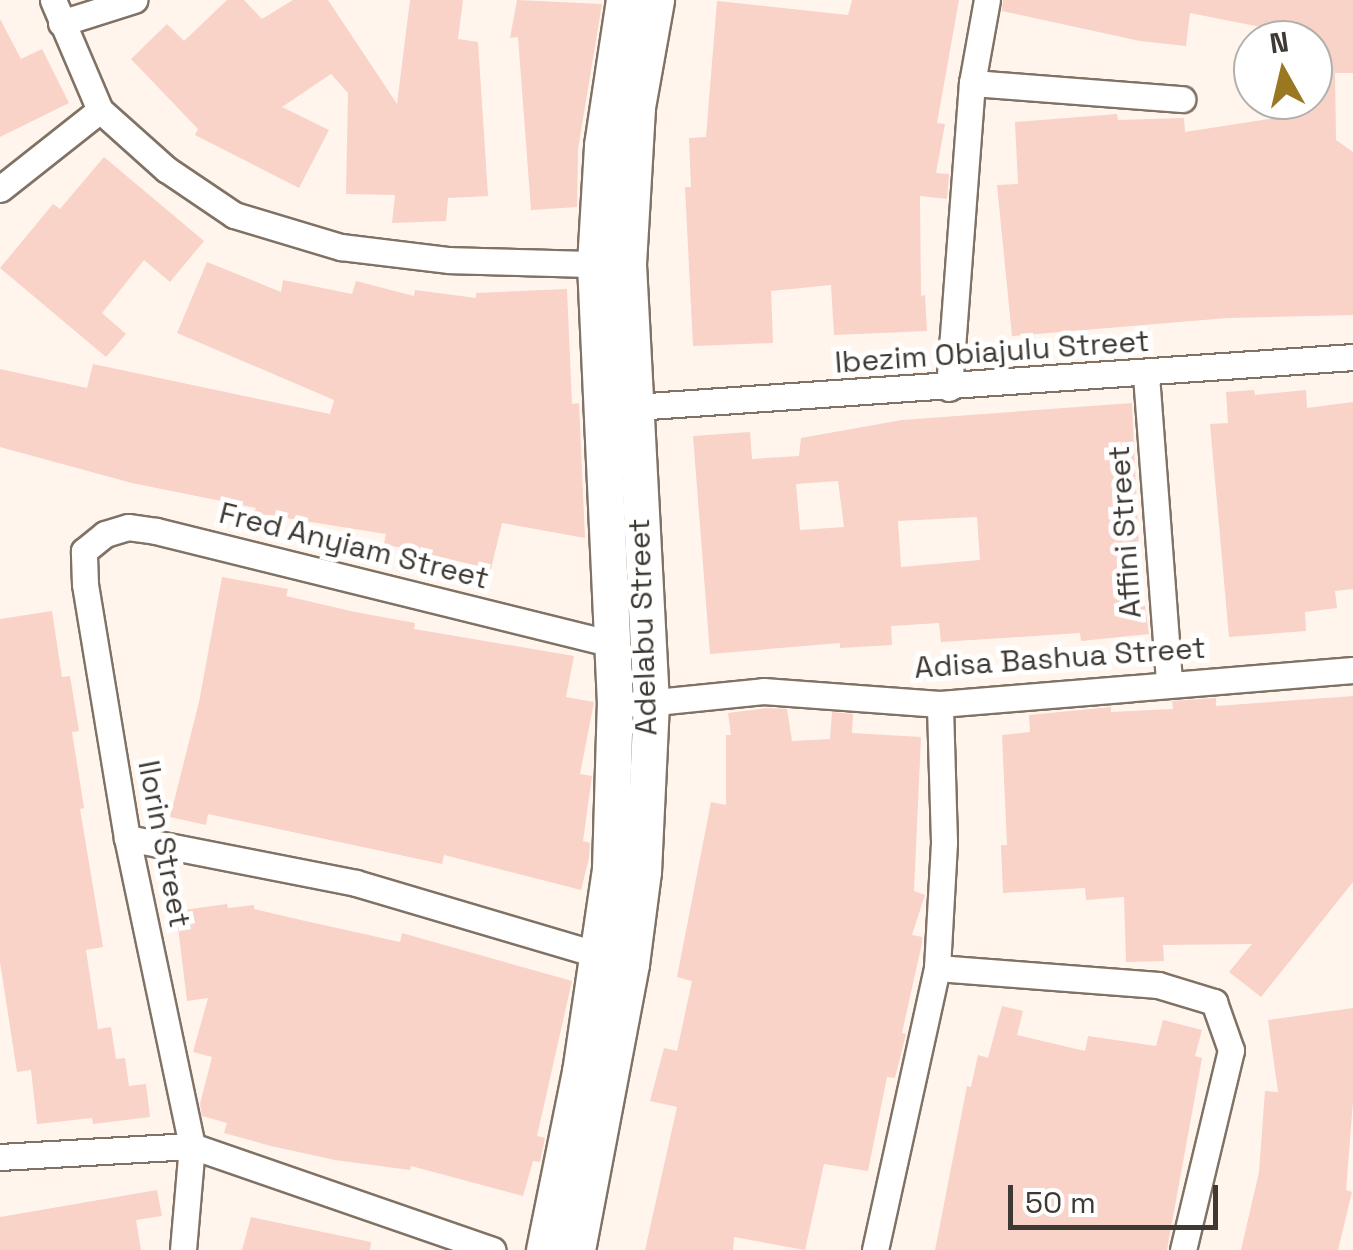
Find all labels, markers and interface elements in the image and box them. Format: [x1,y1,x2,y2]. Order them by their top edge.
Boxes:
north arrow [1233,20,1333,120]
text: N [1267,23,1291,61]
street label: Ibezim Obiajulu Street [834,323,1150,381]
street label: Affini Street [1101,444,1149,620]
street label: Fred Anyiam Street [215,495,493,597]
street label: Adelabu Street [621,518,665,736]
street label: Adisa Bashua Street [913,630,1207,686]
street label: Ilorin Street [130,757,198,931]
scale bar [1013,1165,1223,1227]
text: 50 m [1025,1183,1096,1222]

